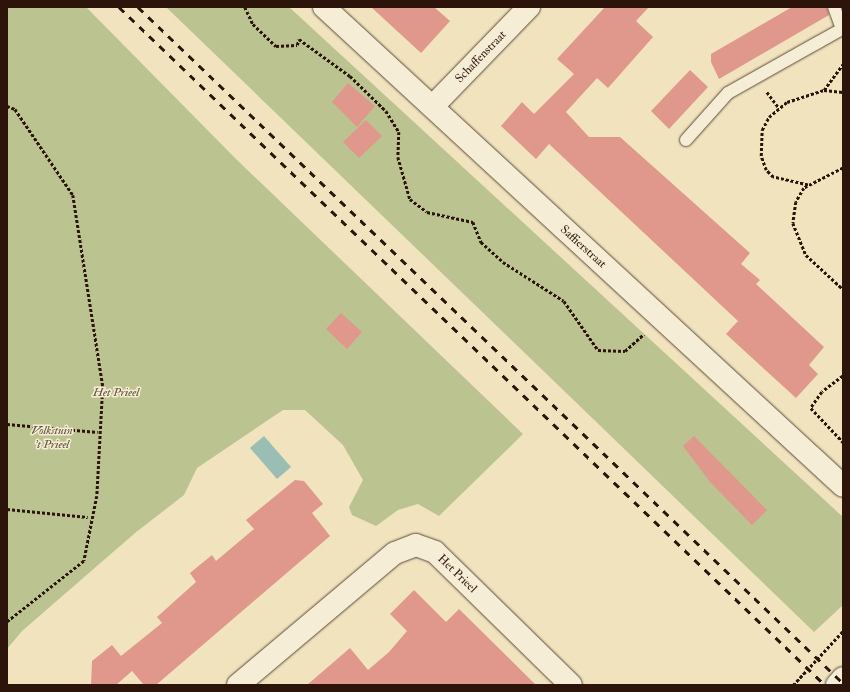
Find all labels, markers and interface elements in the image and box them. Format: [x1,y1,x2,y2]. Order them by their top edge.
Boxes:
street label: Schaffenstraat [453,28,509,86]
street label: Saffierstraat [557,223,609,271]
park label: Het Prieel [93,386,139,400]
park label: Volkstuin 't Prieel [31,424,73,452]
street label: Het Prieel [434,552,480,596]

